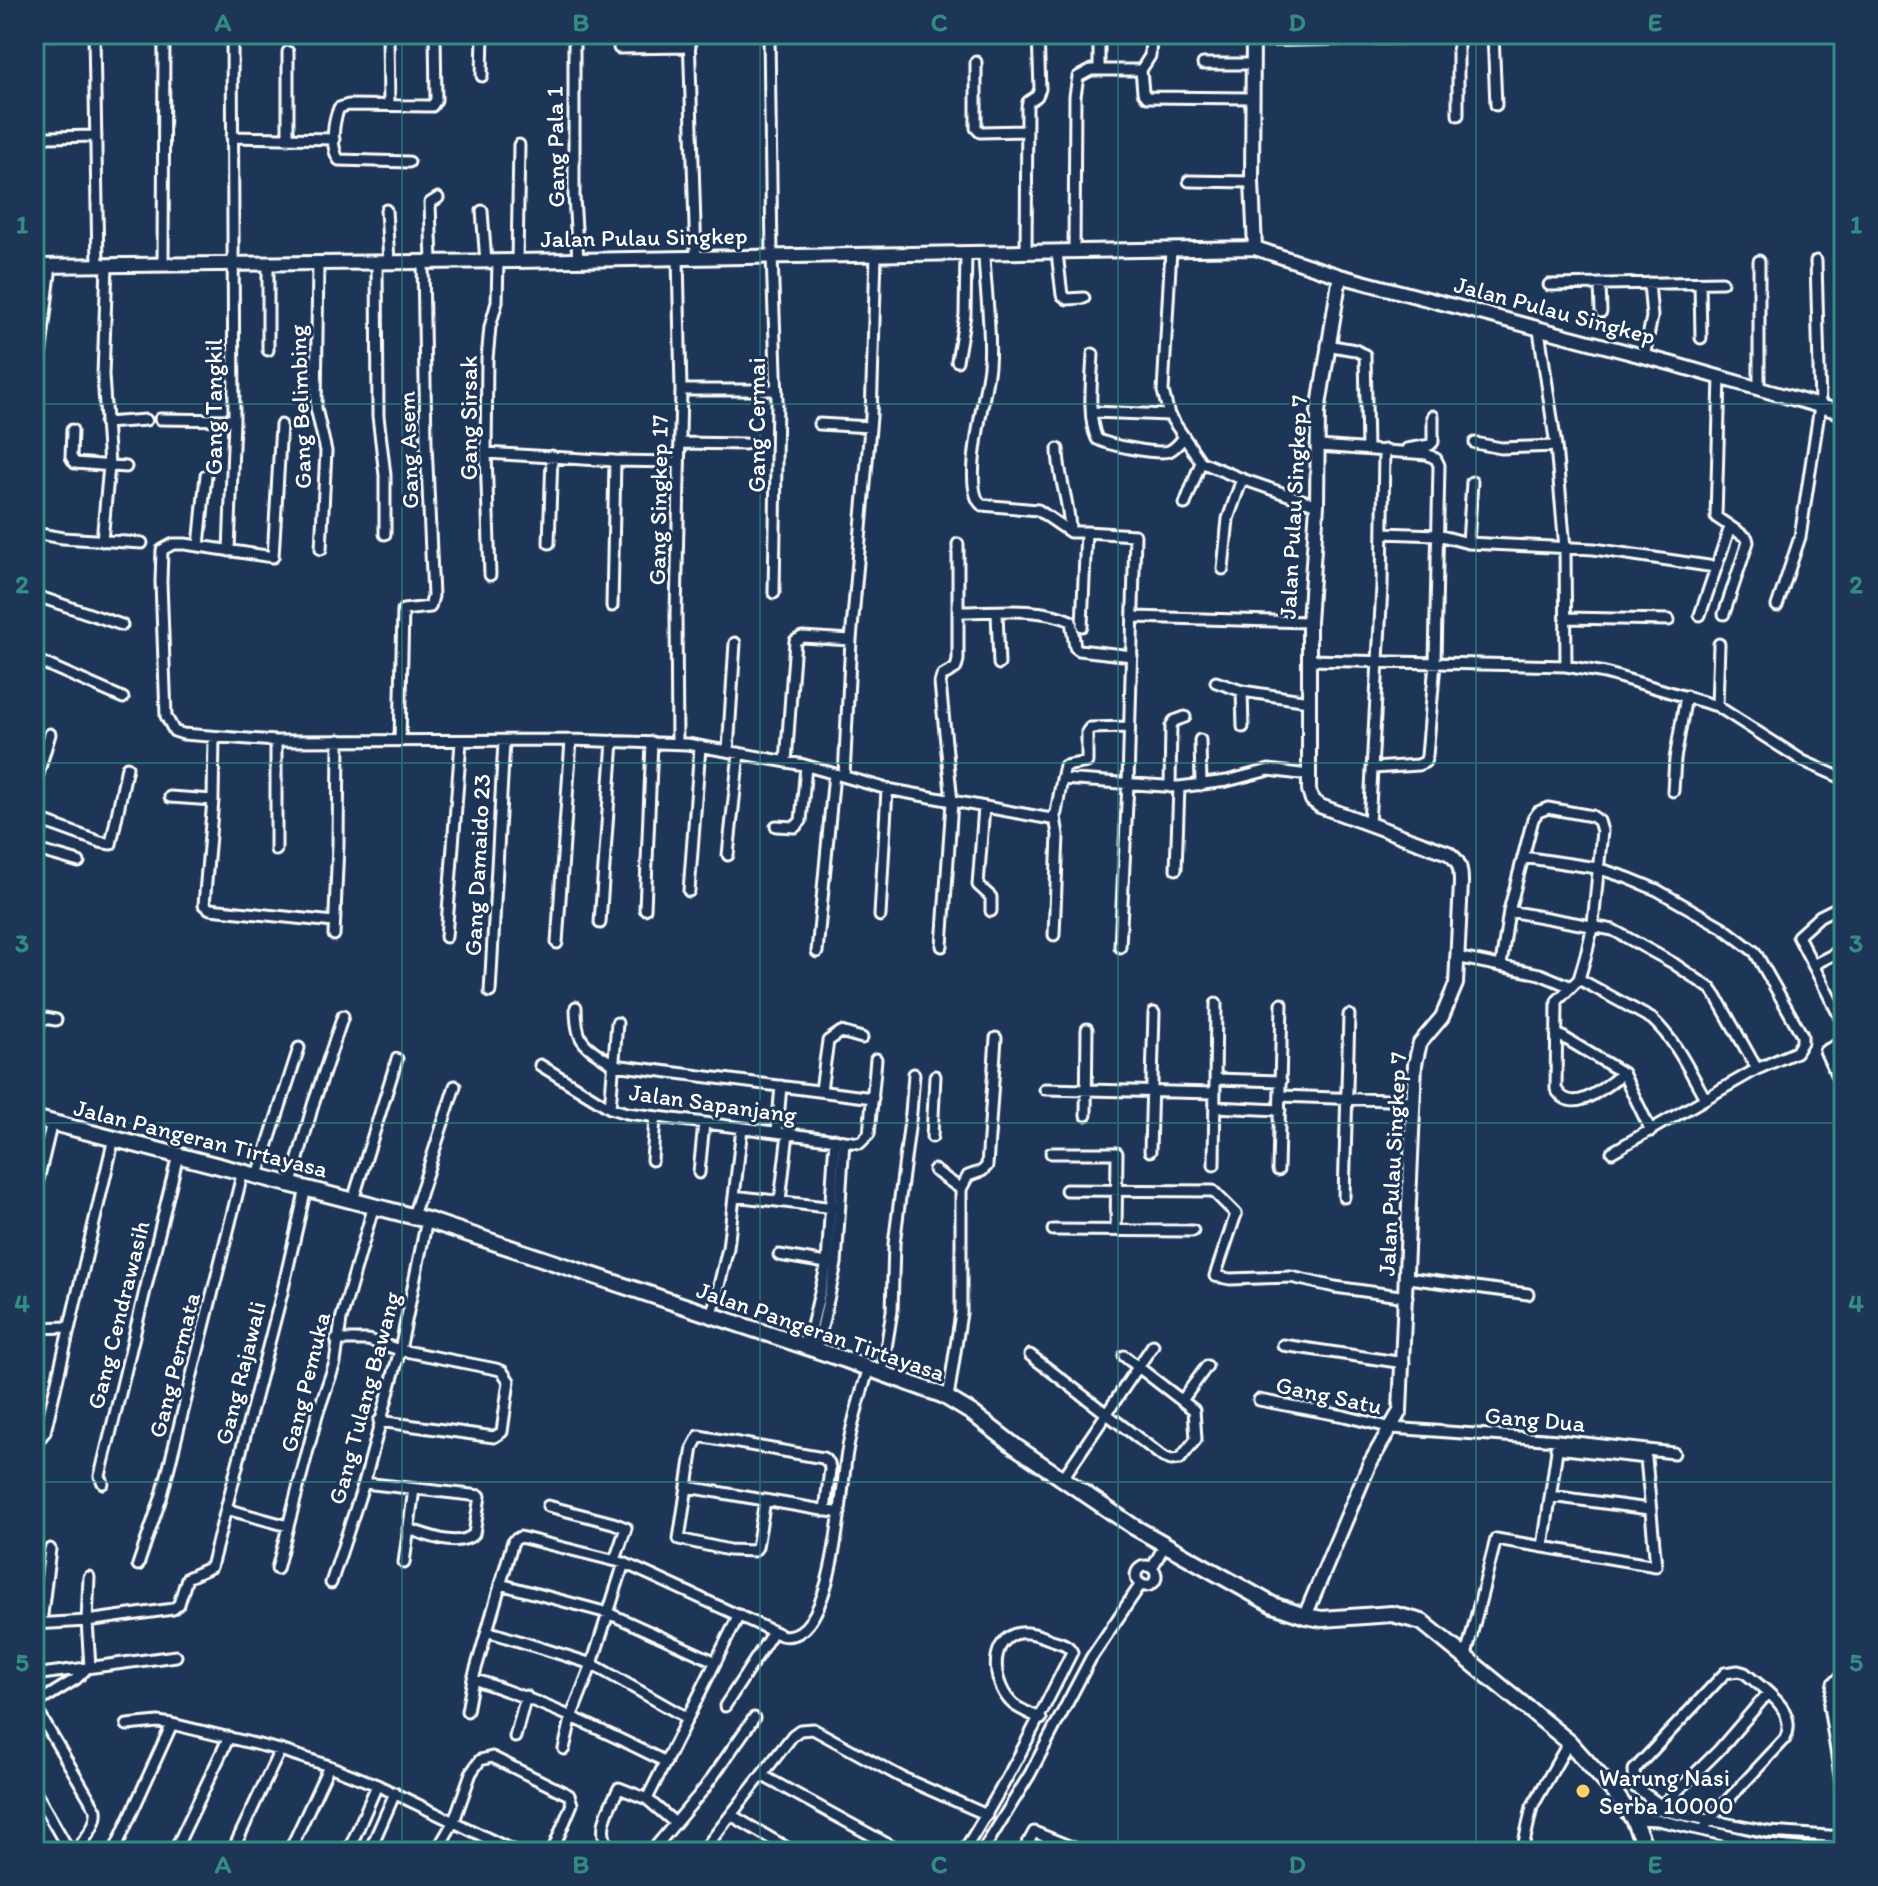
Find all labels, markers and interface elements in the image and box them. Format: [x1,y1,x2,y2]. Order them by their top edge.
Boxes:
text: A [214,6,232,38]
text: B [573,6,590,38]
text: C [931,6,948,38]
text: D [1288,6,1306,38]
text: E [1648,6,1662,38]
street label: Gang Pala 1 [539,86,571,208]
text: 1 [16,208,28,240]
text: 1 [1850,208,1862,240]
street label: Jalan Pulau Singkep [540,221,748,253]
street label: Jalan Pulau Singkep [1451,269,1659,351]
street label: Gang Belimbing [283,324,317,490]
street label: Gang Tangkil [199,339,228,475]
street label: Gang Sirsak [454,356,483,480]
street label: Gang Cermai [742,357,771,493]
street label: Gang Asem [391,391,425,509]
street label: Jalan Pulau Singkep 7 [1273,394,1313,620]
street label: Gang Singkep 17 [642,414,674,586]
text: 2 [15,568,29,600]
text: 2 [1849,568,1863,600]
street label: Gang Damaido 23 [458,773,496,957]
text: 3 [15,927,29,959]
text: 3 [1849,927,1863,959]
street label: Jalan Pulau Singkep 7 [1372,1051,1412,1277]
street label: Jalan Sapanjang [627,1077,799,1129]
street label: Jalan Pangeran Tirtayasa [71,1092,332,1184]
street label: Gang Cendrawasih [81,1218,155,1412]
street label: Jalan Pangeran Tirtayasa [693,1275,950,1387]
text: 4 [14,1287,30,1319]
text: 4 [1848,1287,1864,1319]
street label: Gang Tulang Bawang [322,1288,407,1508]
street label: Gang Permata [142,1289,206,1441]
street label: Gang Rajawali [208,1298,272,1448]
street label: Gang Pemuka [274,1308,337,1455]
street label: Gang Satu [1273,1370,1385,1420]
street label: Gang Dua [1483,1400,1587,1438]
text: 5 [15,1646,29,1678]
text: 5 [1849,1646,1863,1678]
place label: Warung Nasi Serba 10000 [1599,1763,1733,1820]
marker: Warung Nasi Serba 10000 [1574,1782,1592,1800]
text: A [214,1848,232,1880]
text: B [573,1848,590,1880]
text: C [931,1848,948,1880]
text: D [1288,1848,1306,1880]
text: E [1648,1848,1662,1880]

